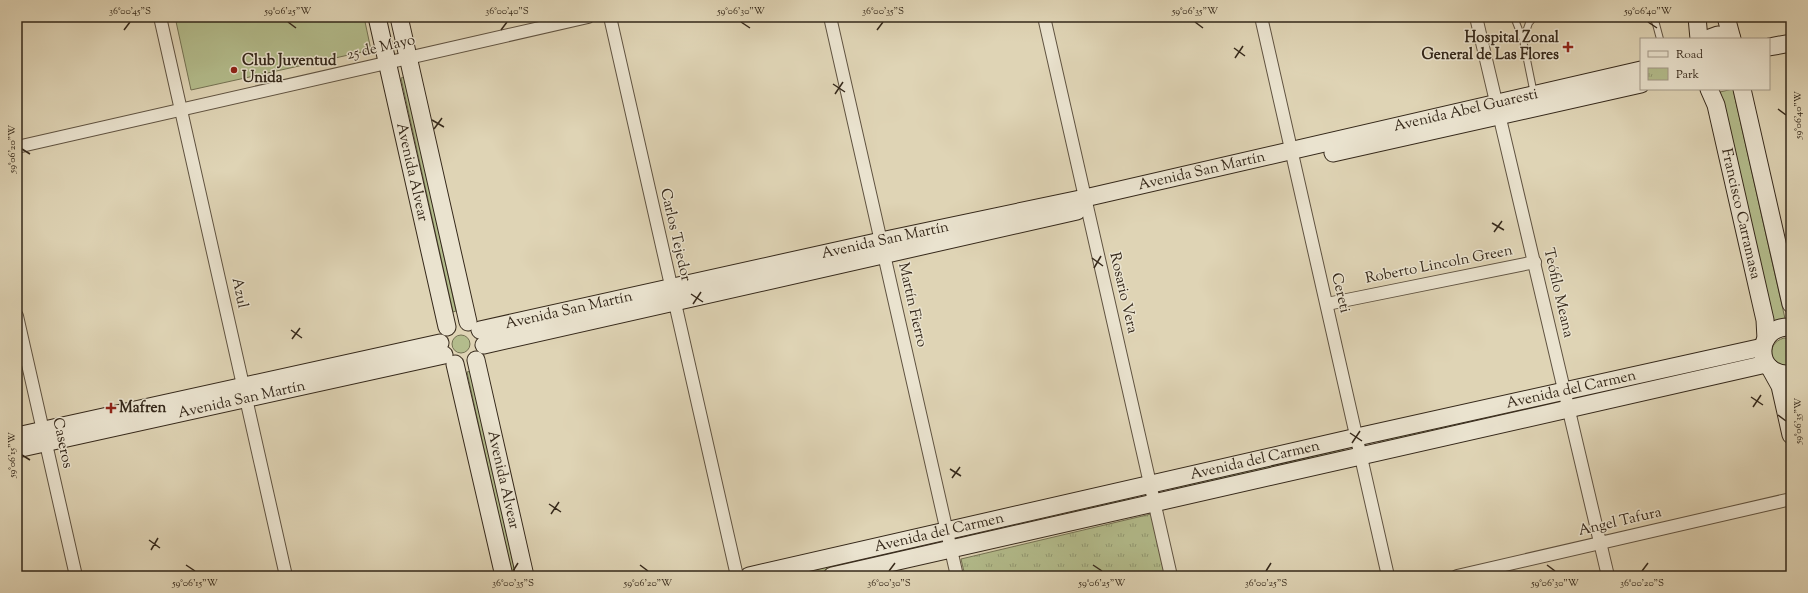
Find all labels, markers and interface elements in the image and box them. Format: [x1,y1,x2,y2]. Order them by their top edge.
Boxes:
text: 36°00'45"S [109,4,151,19]
text: 59°06'25"W [264,4,311,19]
text: 36°00'40"S [485,4,529,19]
text: 59°06'30"W [716,4,765,19]
text: 36°00'35"S [862,4,904,19]
text: 59°06'35"W [1171,4,1218,19]
text: 59°06'40"W [1623,4,1672,19]
place label: Hospital Zonal General de Las Flores [1421,28,1560,66]
street label: 25 de Mayo [345,30,417,66]
legend [1640,38,1770,90]
marker: Hospital Zonal General de Las Flores [1562,41,1574,53]
text: Road [1676,46,1703,64]
place label: Club Juventud Unida [242,51,337,89]
marker: Club Juventud Unida [229,65,239,75]
text: Park [1676,66,1699,84]
street label: Avenida Abel Guaresti [1392,84,1540,137]
text: 59°06'40"W [1791,91,1806,140]
street label: Avenida Alvear [391,121,433,224]
text: 59°06'20"W [5,125,20,174]
street label: Avenida San Martín [1136,146,1267,196]
street label: Francisco Carramasa [1716,146,1766,281]
street label: Carlos Tejedor [654,186,696,284]
street label: Avenida San Martín [819,216,951,264]
street label: Roberto Lincoln Green [1364,240,1515,290]
street label: Teófilo Meana [1538,246,1579,340]
street label: Rosario Vera [1103,250,1143,336]
street label: Martín Fierro [892,261,932,349]
street label: Cereti [1325,271,1355,315]
street label: Azul [226,276,252,310]
street label: Avenida San Martín [503,286,635,335]
street label: Avenida del Carmen [1504,365,1638,414]
street label: Avenida San Martín [176,375,307,424]
place label: Mafren [119,398,166,419]
text: 59°06'35"W [1791,398,1806,445]
marker: Mafren [106,403,116,413]
street label: Caseros [46,416,78,470]
street label: Avenida Alvear [482,429,525,532]
text: 59°06'15"W [5,432,20,479]
street label: Avenida del Carmen [1188,435,1322,485]
street label: Angel Tafura [1576,502,1664,542]
street label: Avenida del Carmen [872,508,1006,558]
text: 59°06'15"W [171,576,218,591]
text: 36°00'35"S [492,576,534,591]
text: 59°06'20"W [623,576,672,591]
text: 36°00'30"S [867,576,911,591]
text: 59°06'25"W [1078,576,1125,591]
text: 36°00'25"S [1245,576,1287,591]
text: 59°06'30"W [1530,576,1579,591]
text: 36°00'20"S [1620,576,1664,591]

